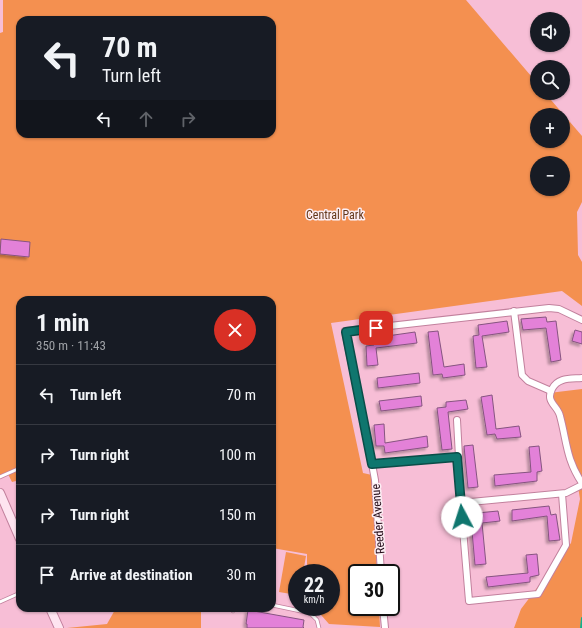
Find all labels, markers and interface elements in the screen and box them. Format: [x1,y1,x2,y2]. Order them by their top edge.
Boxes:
map controls [530,12,570,196]
button: sound [530,12,570,52]
text: 70 m [102,31,158,64]
icon: left [36,32,88,84]
button: search [530,60,570,100]
text: Turn left [102,65,161,86]
icon: left [93,108,115,130]
icon: ahead [135,108,157,130]
icon: right [177,108,199,130]
button: + [530,108,570,148]
button: − [530,156,570,196]
park label: Central Park [306,208,365,222]
text: 1 min [36,309,89,337]
button: close [214,309,256,351]
pin [359,311,393,345]
icon: arrive [365,317,387,339]
text: 350 m · 11:43 [36,338,106,353]
icon: left [36,384,58,406]
text: Turn left [70,386,121,404]
text: 70 m [226,386,256,404]
icon: right [36,444,58,466]
text: Turn right [70,446,129,464]
text: 100 m [219,446,256,464]
street label: Reeder Avenue [369,483,387,554]
position arrow [441,496,483,538]
icon: right [36,504,58,526]
text: Turn right [70,506,129,524]
text: 150 m [219,506,256,524]
icon: arrive [36,564,58,586]
speed limit sign: 30 [348,564,400,616]
text: Arrive at destination [70,566,193,584]
text: 30 m [226,566,256,584]
text: 22 [304,573,324,597]
text: km/h [304,594,324,605]

